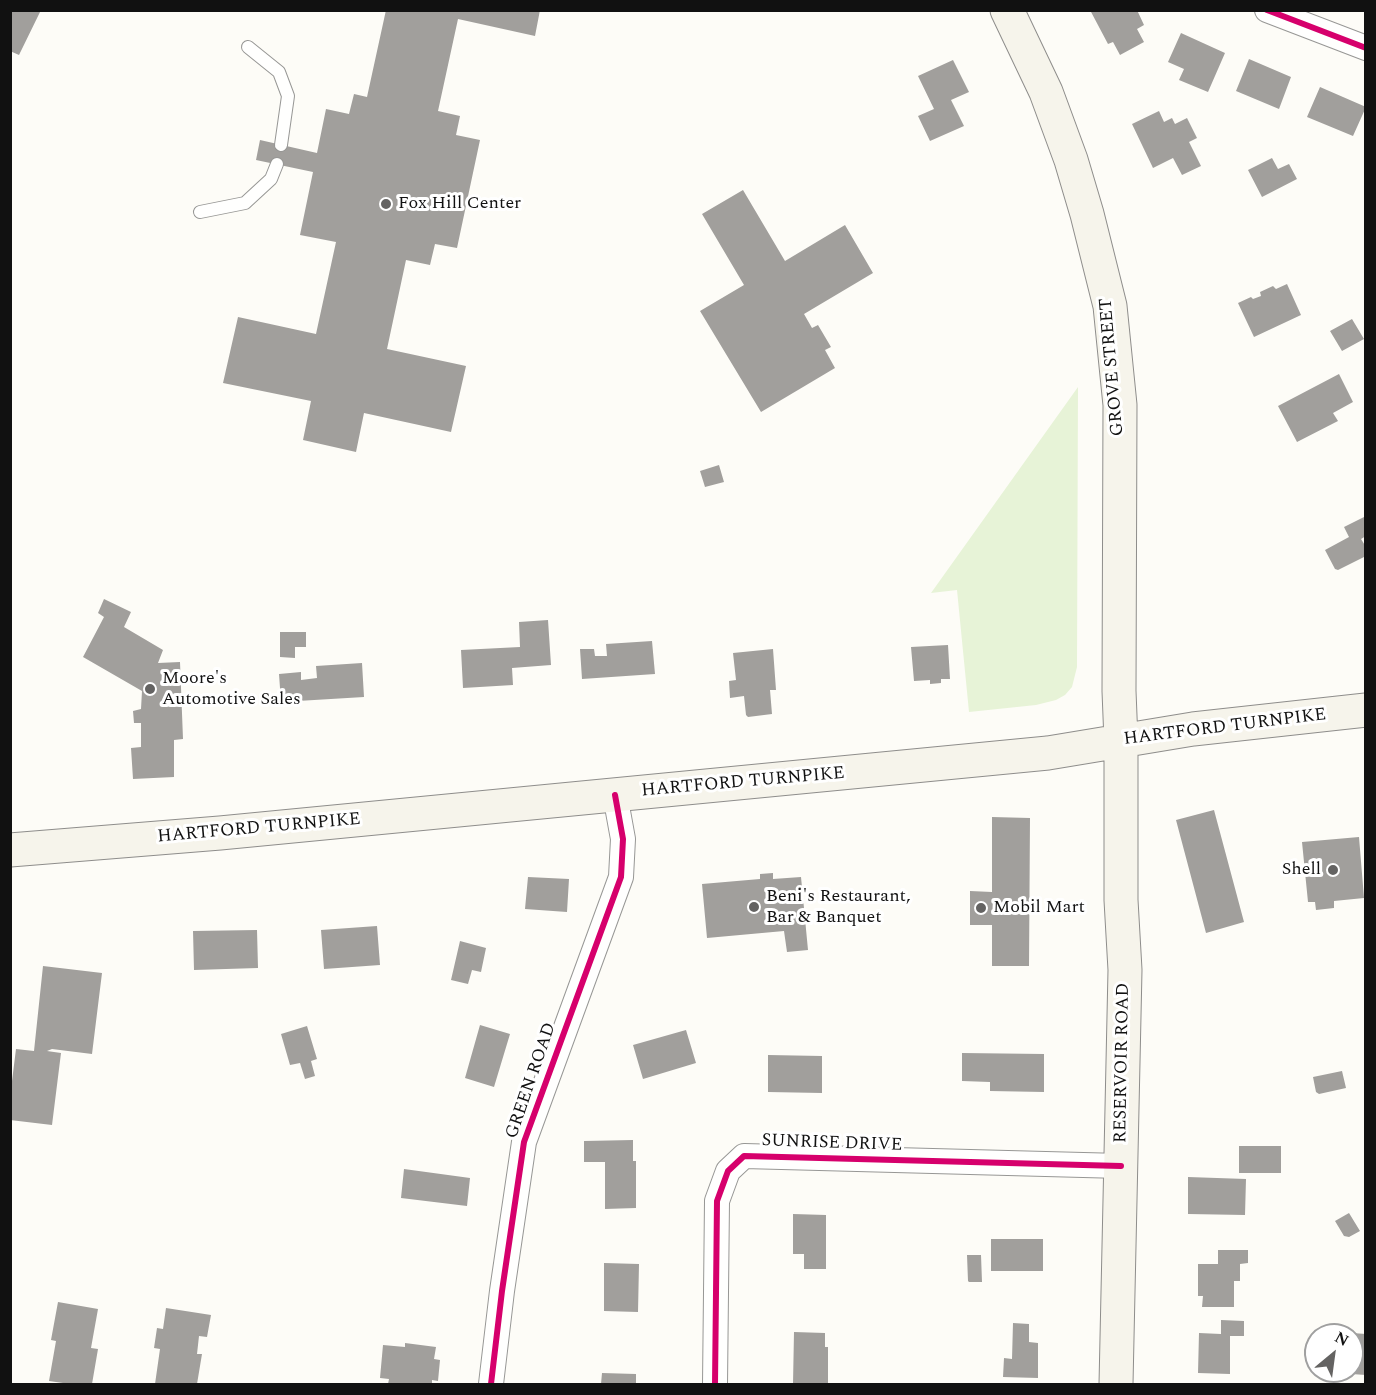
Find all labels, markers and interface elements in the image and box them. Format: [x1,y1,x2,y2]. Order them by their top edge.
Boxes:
place label: Fox Hill Center [398,193,521,215]
marker: Fox Hill Center [379,197,393,211]
street label: GROVE STREET [1096,297,1130,437]
place label: Moore's Automotive Sales [162,668,301,710]
marker: Moore's Automotive Sales [143,682,157,696]
street label: HARTFORD TURNPIKE [1123,705,1327,751]
street label: HARTFORD TURNPIKE [641,763,845,803]
street label: HARTFORD TURNPIKE [157,809,361,849]
place label: Shell [1282,859,1321,881]
marker: Shell [1326,863,1340,877]
place label: Beni's Restaurant, Bar & Banquet [766,886,910,928]
place label: Mobil Mart [993,897,1085,919]
marker: Beni's Restaurant, Bar & Banquet [747,900,761,914]
marker: Mobil Mart [974,901,988,915]
street label: RESERVOIR ROAD [1111,983,1135,1143]
street label: GREEN ROAD [502,1020,562,1142]
street label: SUNRISE DRIVE [761,1131,903,1157]
north arrow [1304,1323,1364,1383]
text: N [1330,1325,1353,1353]

